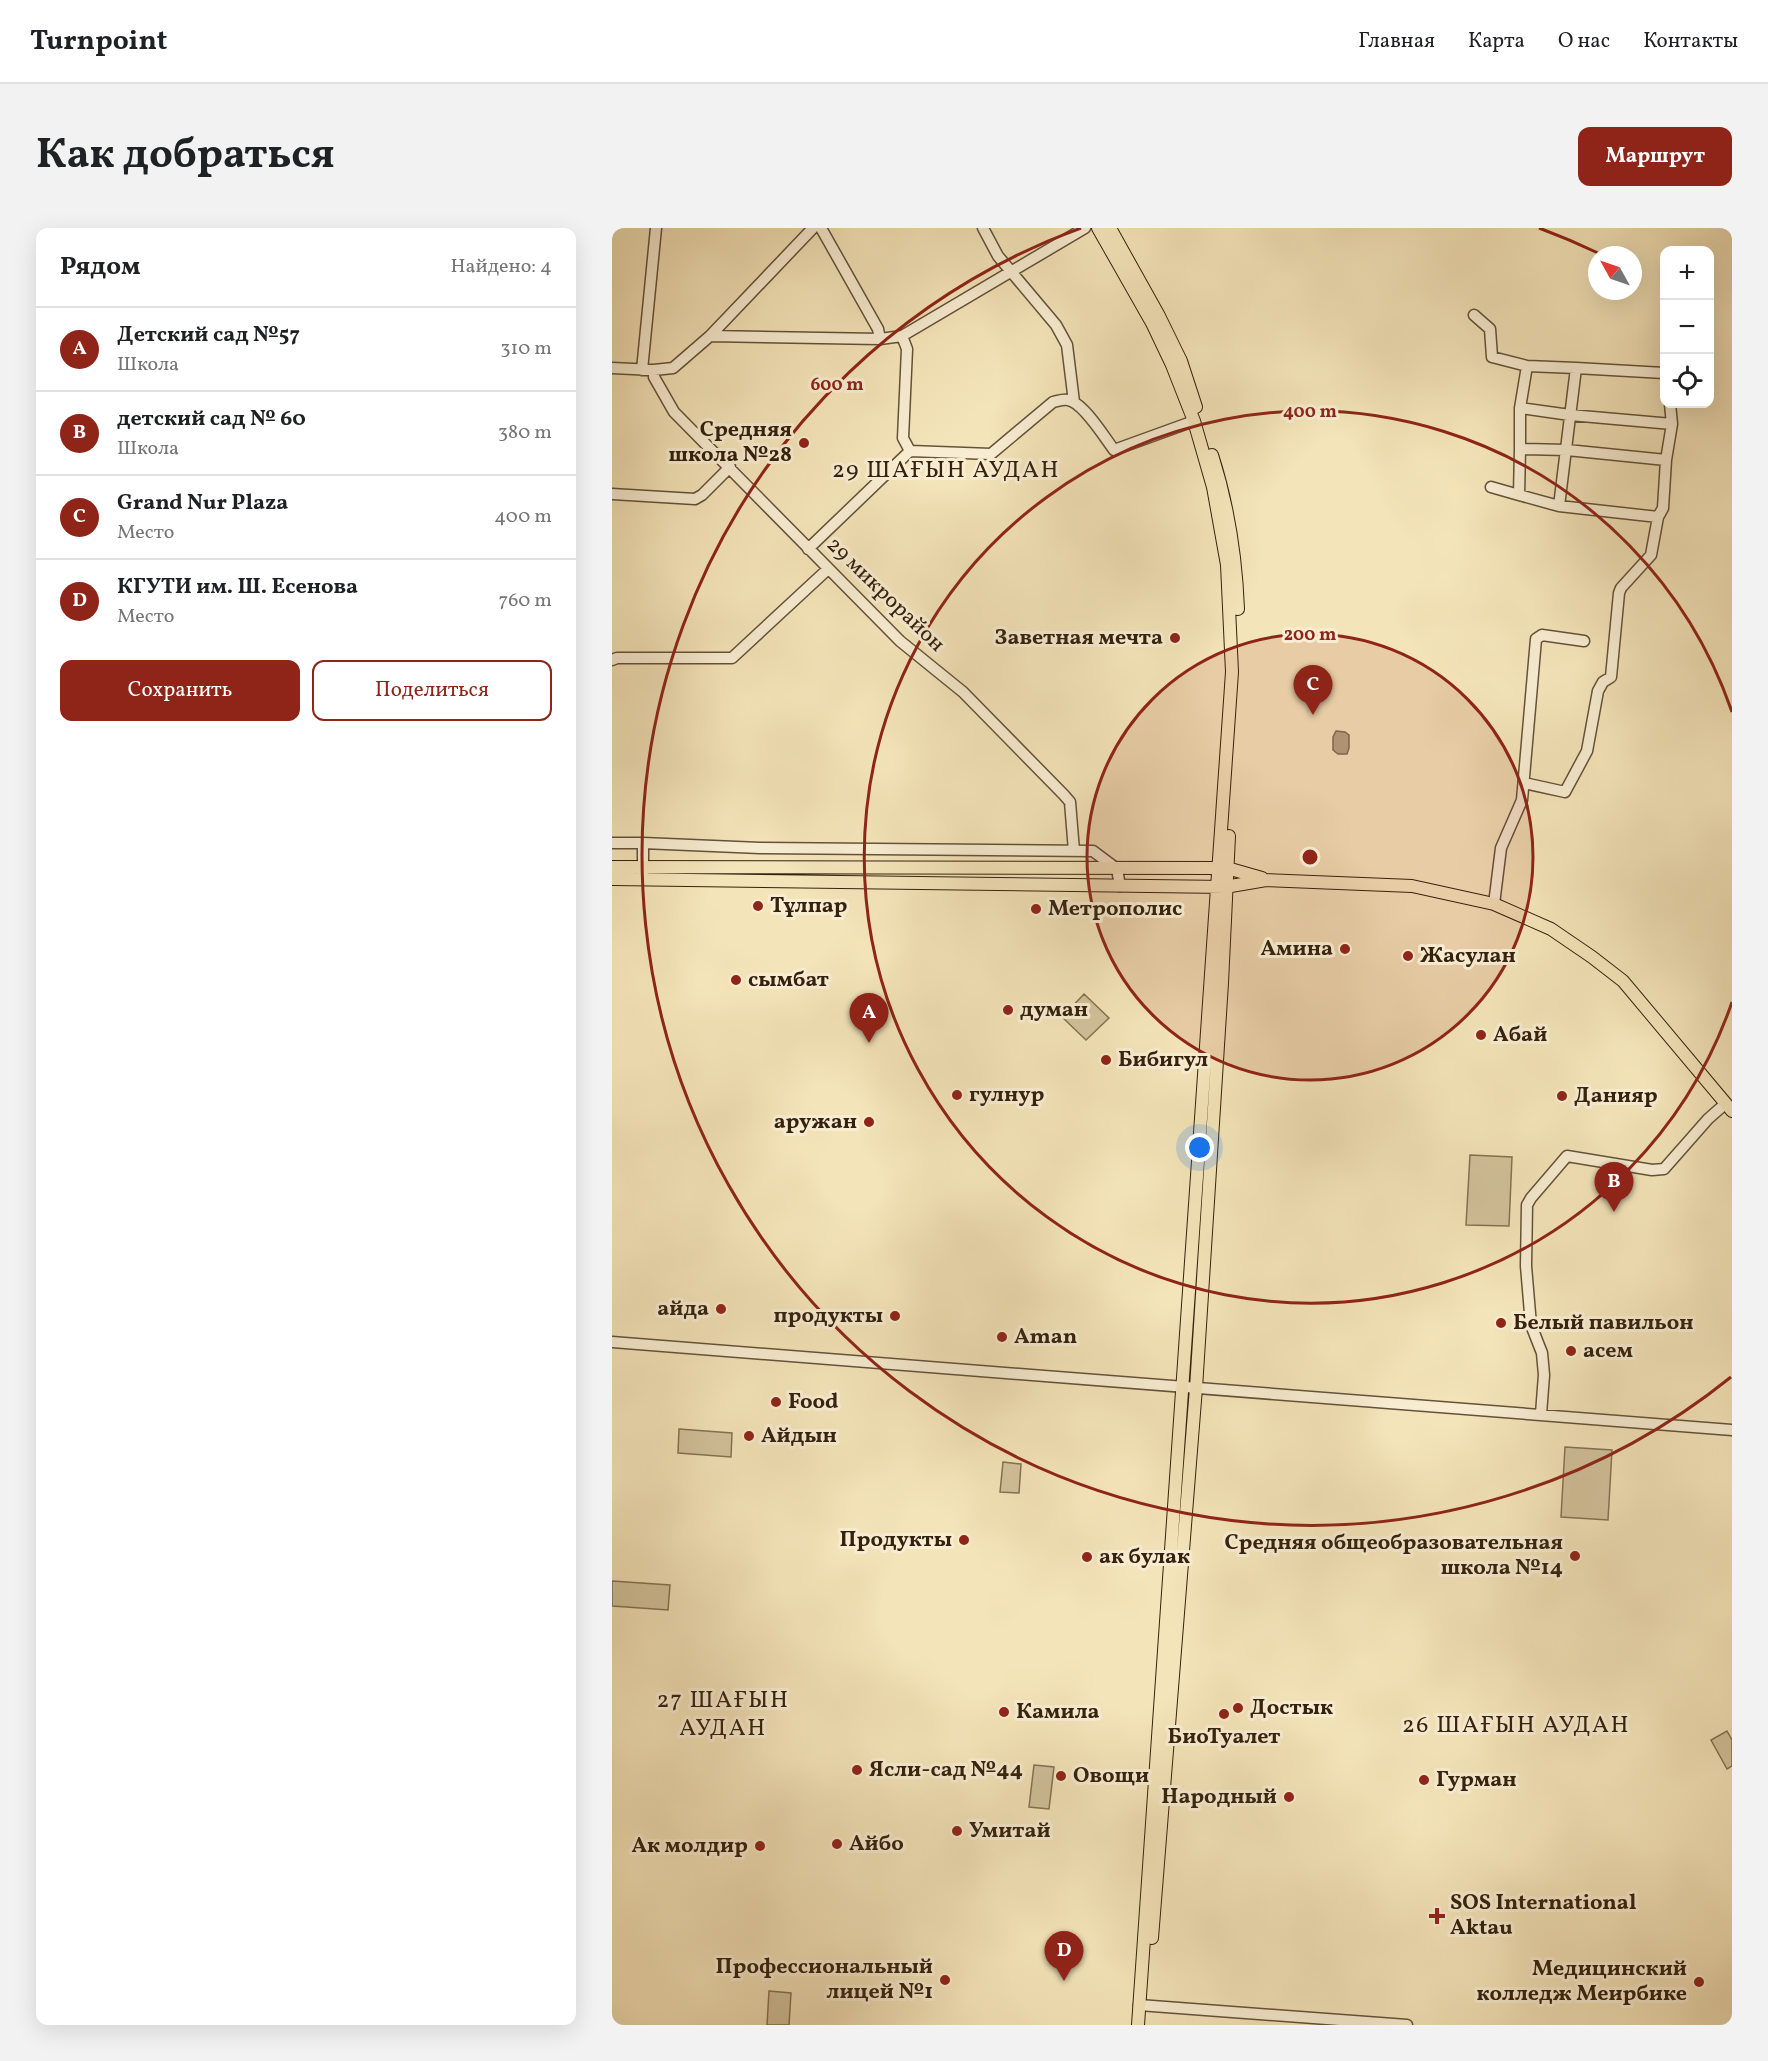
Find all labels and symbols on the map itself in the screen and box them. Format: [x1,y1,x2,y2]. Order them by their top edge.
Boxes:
north arrow [1588,246,1642,300]
text: 600 m [810,373,864,398]
text: 400 m [1283,400,1337,425]
place label: Средняя школа №28 [669,415,792,471]
marker: Средняя школа №28 [797,436,811,450]
district label: 29 ШАҒЫН АУДАН [832,454,1060,488]
street label: 29 микрорайон [819,530,951,660]
place label: Заветная мечта [994,623,1163,654]
text: 200 m [1284,623,1336,648]
marker: Заветная мечта [1168,631,1182,645]
pin: C [1294,666,1332,715]
centre of rings [1300,847,1320,867]
place label: Тұлпар [770,891,847,922]
place label: Метрополис [1048,894,1182,925]
marker: Тұлпар [751,899,765,913]
marker: Метрополис [1029,902,1043,916]
place label: Амина [1260,934,1333,965]
place label: Жасулан [1420,941,1516,972]
marker: Амина [1338,942,1352,956]
marker: Жасулан [1401,949,1415,963]
place label: сымбат [748,965,829,996]
marker: сымбат [729,973,743,987]
pin: A [850,994,888,1043]
place label: думан [1020,995,1088,1026]
marker: думан [1001,1003,1015,1017]
place label: Абай [1493,1020,1547,1051]
marker: Абай [1474,1028,1488,1042]
place label: Бибигул [1118,1045,1208,1076]
marker: Бибигул [1099,1053,1113,1067]
place label: гулнур [969,1080,1045,1111]
place label: Данияр [1574,1081,1658,1112]
marker: гулнур [950,1088,964,1102]
marker: Данияр [1555,1089,1569,1103]
place label: аружан [774,1107,857,1138]
marker: аружан [862,1115,876,1129]
your location [1185,1133,1214,1162]
pin: B [1594,1162,1634,1212]
place label: айда [657,1294,709,1325]
place label: продукты [773,1301,883,1332]
marker: айда [714,1302,728,1316]
place label: Белый павильон [1513,1308,1694,1339]
marker: продукты [888,1309,902,1323]
marker: Белый павильон [1494,1316,1508,1330]
place label: Aman [1014,1322,1077,1353]
marker: Aman [995,1330,1009,1344]
place label: асем [1583,1336,1634,1367]
marker: асем [1564,1344,1578,1358]
place label: Food [788,1387,838,1418]
marker: Food [769,1395,783,1409]
place label: Айдын [761,1421,837,1452]
marker: Айдын [742,1429,756,1443]
place label: Продукты [840,1525,952,1556]
place label: Cредняя общеобразовательная школа №14 [1224,1528,1563,1584]
marker: Продукты [957,1533,971,1547]
place label: ак булак [1099,1542,1190,1573]
marker: Cредняя общеобразовательная школа №14 [1568,1549,1582,1563]
marker: ак булак [1080,1550,1094,1564]
district label: 27 ШАҒЫН АУДАН [656,1684,790,1746]
place label: Достык [1250,1693,1333,1724]
place label: Камила [1016,1697,1100,1728]
marker: Достык [1231,1701,1245,1715]
marker: Камила [997,1705,1011,1719]
marker: БиоТуалет [1217,1707,1231,1721]
district label: 26 ШАҒЫН АУДАН [1402,1709,1630,1743]
place label: БиоТуалет [1168,1722,1280,1753]
place label: Ясли-сад №44 [869,1755,1023,1786]
place label: Овощи [1073,1761,1149,1792]
marker: Ясли-сад №44 [850,1763,864,1777]
place label: Гурман [1436,1765,1517,1796]
marker: Овощи [1054,1769,1068,1783]
marker: Гурман [1417,1773,1431,1787]
place label: Народный [1161,1782,1277,1813]
marker: Народный [1282,1790,1296,1804]
place label: Умитай [969,1816,1051,1847]
marker: Умитай [950,1824,964,1838]
place label: Айбо [849,1829,904,1860]
place label: Ак молдир [631,1831,748,1862]
marker: Айбо [830,1837,844,1851]
marker: Ак молдир [753,1839,767,1853]
place label: SOS International Aktau [1450,1888,1636,1944]
marker: SOS International Aktau [1428,1907,1446,1925]
pin: D [1044,1932,1084,1981]
place label: Профессиональный лицей №1 [716,1952,933,2008]
place label: Медицинский колледж Меирбике [1477,1954,1687,2010]
marker: Профессиональный лицей №1 [938,1973,952,1987]
marker: Медицинский колледж Меирбике [1692,1975,1706,1989]

